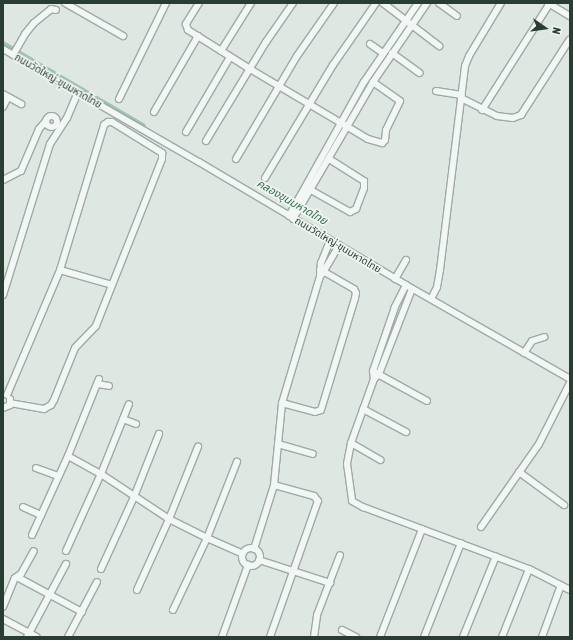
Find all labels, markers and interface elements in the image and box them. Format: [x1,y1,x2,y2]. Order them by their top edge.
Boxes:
north arrow [525,8,565,48]
text: N [550,26,563,35]
street label: ถนนวัดใหญ่-ขุนมหาดไทย [12,51,104,111]
water label: คลองขุนมหาดไทย [254,177,330,227]
street label: ถนนวัดใหญ่-ขุนมหาดไทย [293,214,383,276]

